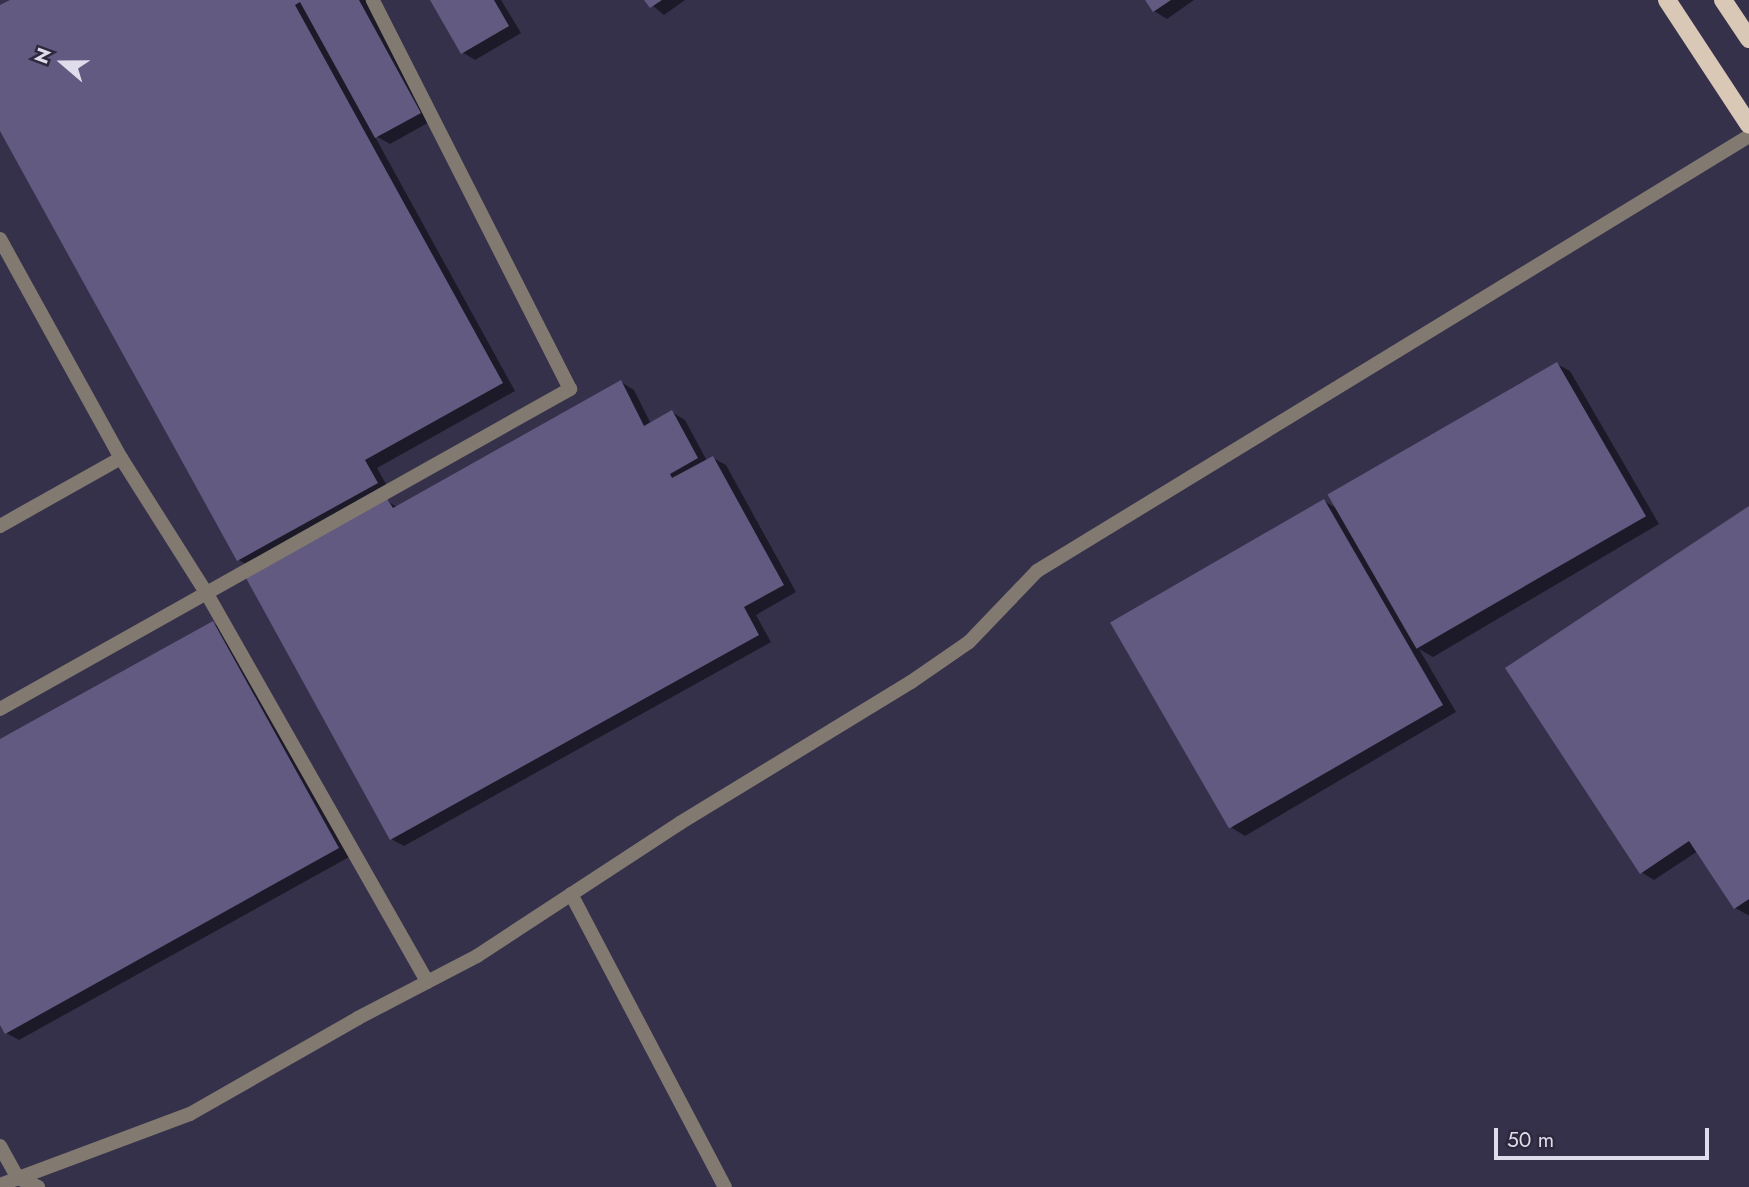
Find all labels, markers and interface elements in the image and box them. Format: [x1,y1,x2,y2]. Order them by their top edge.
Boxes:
north arrow [28,28,98,98]
text: N [28,44,58,67]
scale bar [1497,1114,1712,1158]
text: 50 m [1507,1125,1554,1155]

